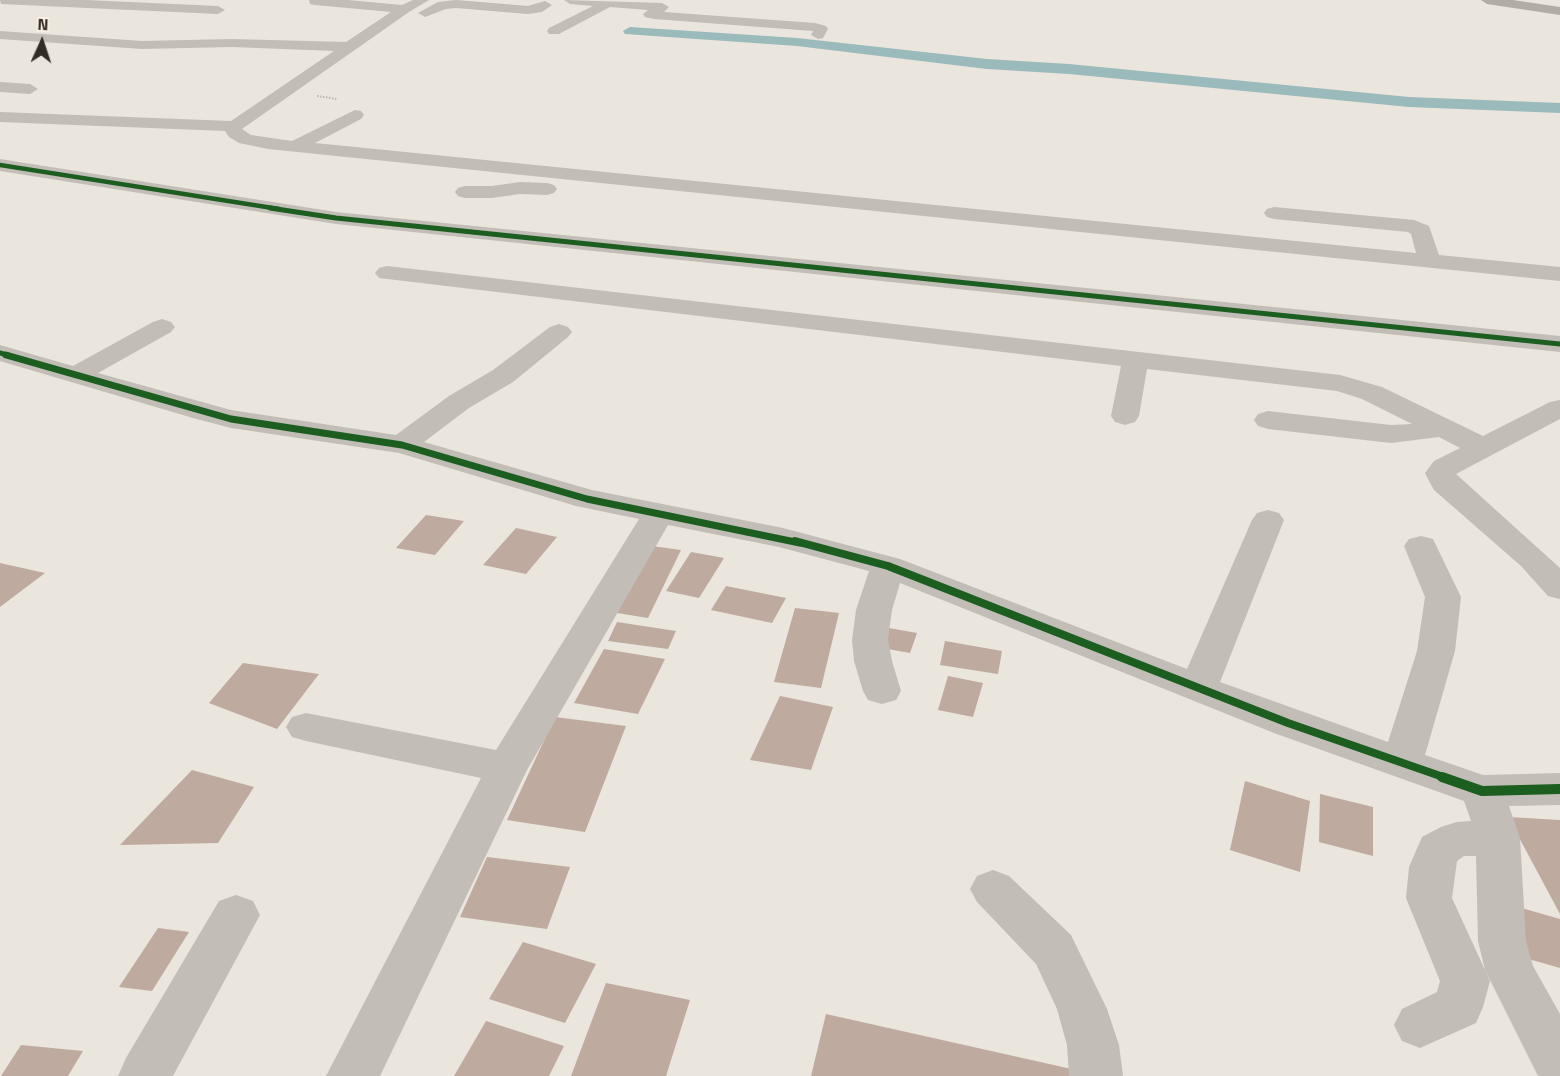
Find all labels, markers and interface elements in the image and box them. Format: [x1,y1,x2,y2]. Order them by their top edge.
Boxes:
north arrow [12,12,72,72]
text: N [37,12,49,36]

